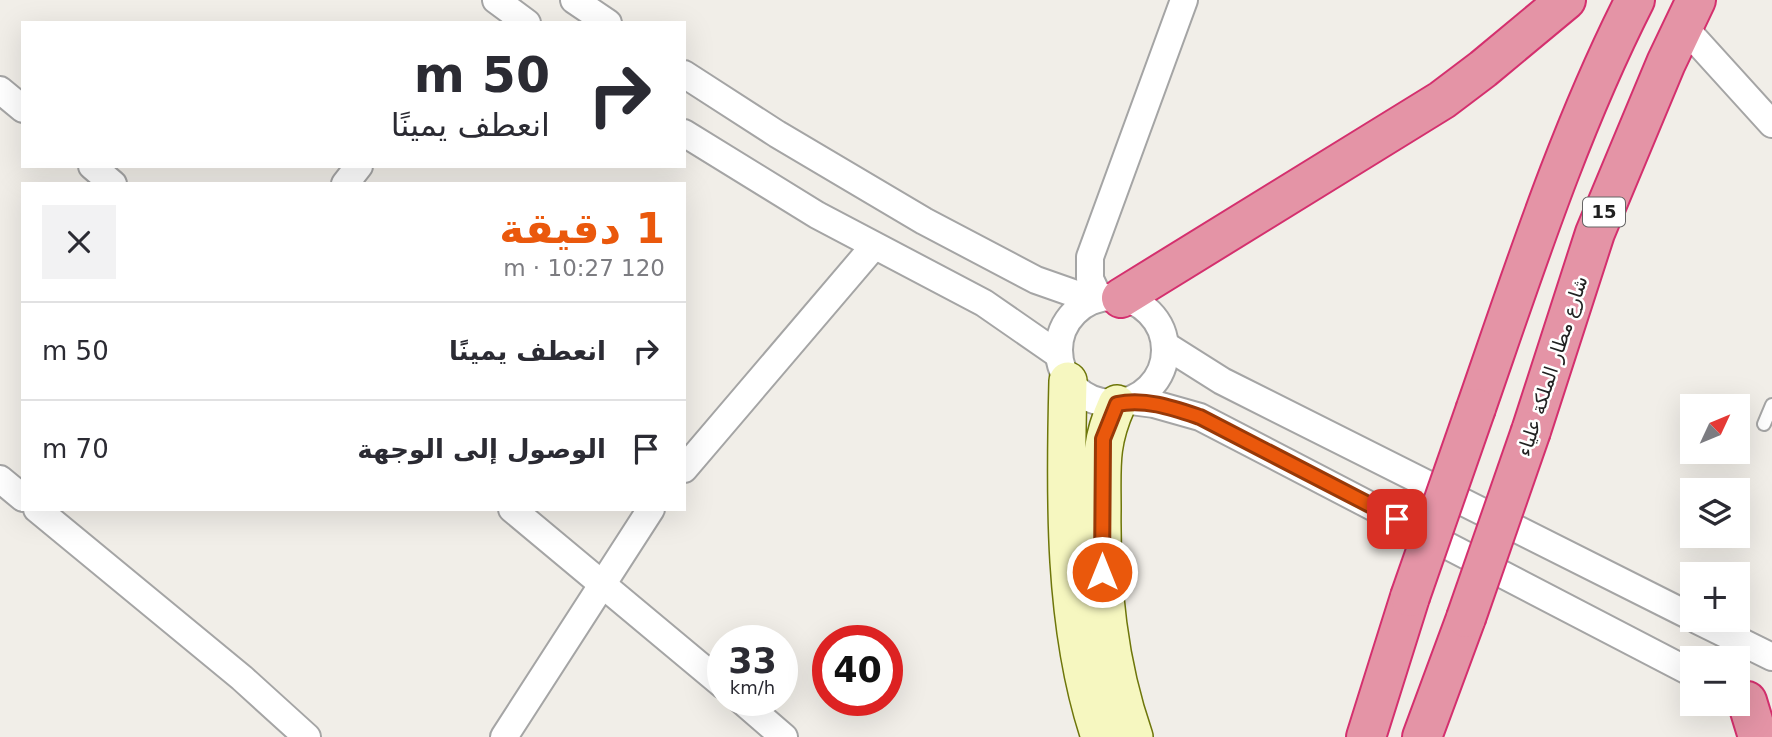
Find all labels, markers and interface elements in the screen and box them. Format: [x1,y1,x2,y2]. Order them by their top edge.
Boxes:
text: 50 m [414,47,550,104]
icon: right [574,49,665,140]
text: انعطف يمينًا [391,106,550,144]
road number: 15 [1583,197,1625,226]
text: 1 دقيقة [499,204,665,253]
button: close [42,205,116,279]
text: 120 m · 10:27 [503,255,665,281]
street label: شارع مطار الملكة علياء [1512,273,1592,459]
icon: right [627,332,665,370]
text: 50 m [42,336,109,366]
text: انعطف يمينًا [449,336,606,366]
north arrow [1680,394,1750,464]
map controls [1680,394,1750,716]
icon: arrive [627,430,665,468]
text: 70 m [42,434,109,464]
text: الوصول إلى الوجهة [357,434,606,464]
button: layers [1680,478,1750,548]
pin [1367,489,1427,549]
icon: arrive [1378,500,1416,538]
position arrow [1065,535,1139,609]
button: + [1680,562,1750,632]
speed limit sign: 40 [812,625,903,716]
text: 33 [728,641,777,681]
button: − [1680,646,1750,716]
text: km/h [730,677,775,698]

